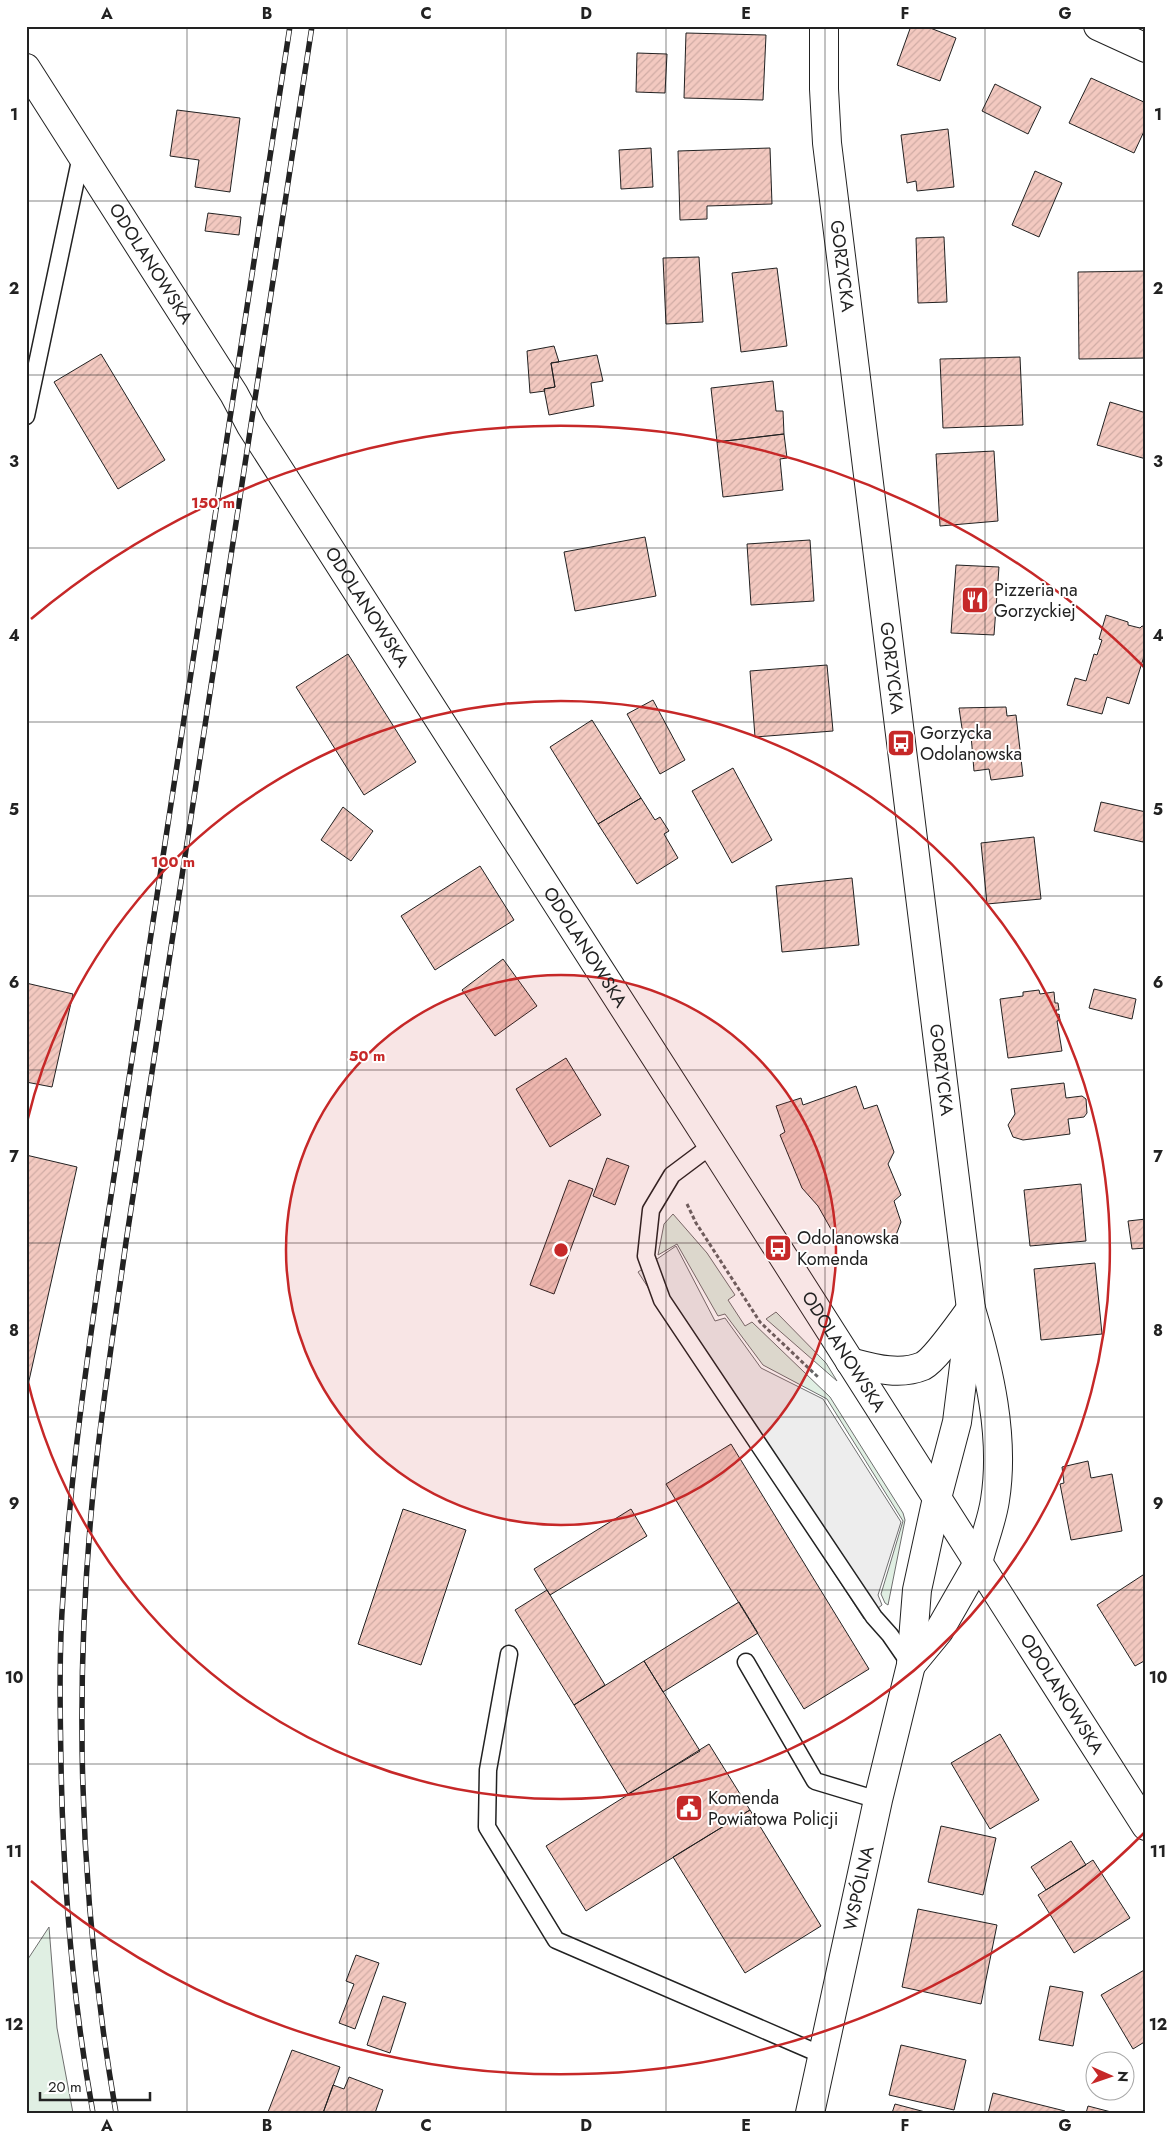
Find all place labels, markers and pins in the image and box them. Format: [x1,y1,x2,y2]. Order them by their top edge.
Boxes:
place label: Pizzeria na Gorzyckiej [994,577,1078,624]
restaurant icon: Pizzeria na Gorzyckiej [960,585,990,615]
place label: Gorzycka Odolanowska [920,720,1022,767]
bus stop icon: Gorzycka Odolanowska [886,728,916,758]
place label: Odolanowska Komenda [797,1225,899,1272]
bus stop icon: Odolanowska Komenda [763,1233,793,1263]
centre of rings [552,1241,570,1259]
place label: Komenda Powiatowa Policji [708,1785,838,1832]
public building icon: Komenda Powiatowa Policji [674,1793,704,1823]

